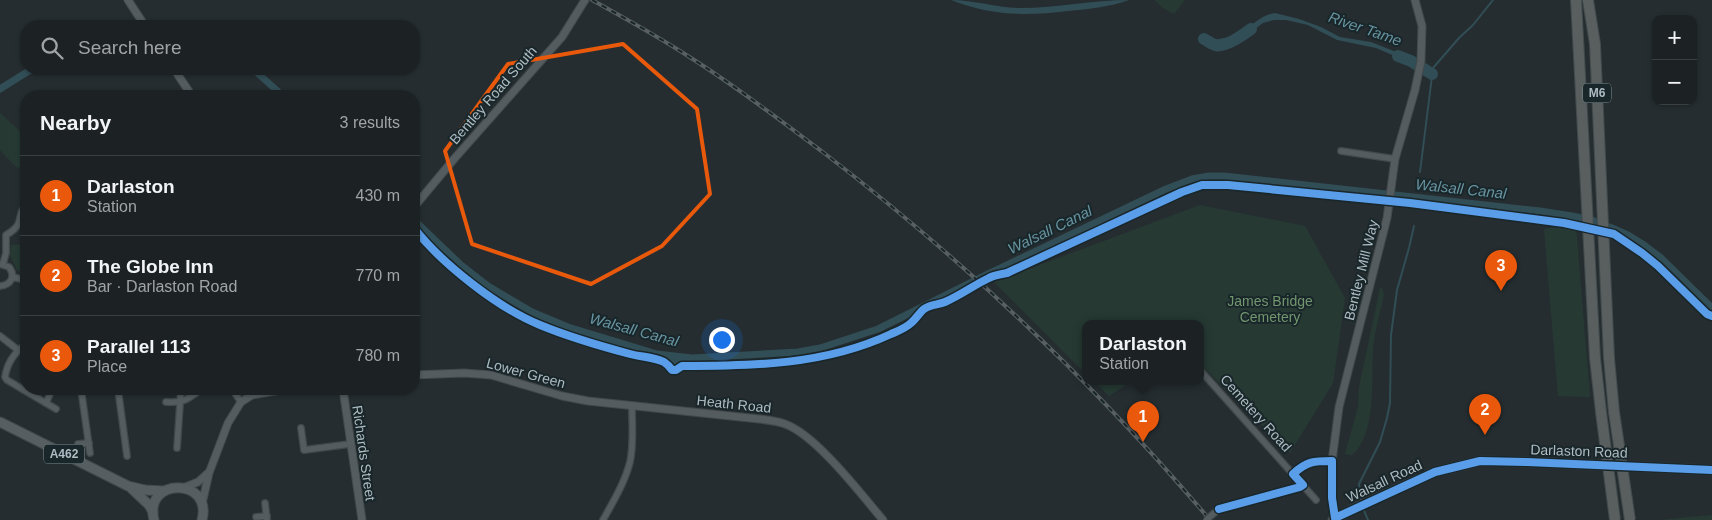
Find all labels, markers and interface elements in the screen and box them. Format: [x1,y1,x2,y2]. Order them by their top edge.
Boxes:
water label: River Tame [1326,8,1404,49]
map controls [1652,15,1697,105]
button: + [1652,15,1697,60]
search box [20,20,420,75]
icon: search [38,34,66,62]
text: Search here [78,37,182,58]
street label: Bentley Road South [446,43,540,147]
button: − [1652,60,1697,105]
road number: M6 [1583,84,1611,102]
text: Nearby [40,111,111,134]
text: 3 results [340,114,400,131]
water label: Walsall Canal [1415,175,1508,202]
text: Darlaston [87,176,175,197]
text: 1 [52,187,60,204]
text: 430 m [356,187,400,204]
text: Station [87,198,137,215]
water label: Walsall Canal [1005,202,1095,257]
street label: Bentley Mill Way [1341,218,1381,322]
pin: 3 [1485,250,1517,291]
text: The Globe Inn [87,256,214,277]
text: 2 [52,267,60,284]
text: 770 m [356,267,400,284]
text: Bar · Darlaston Road [87,278,237,295]
park label: James Bridge Cemetery [1227,293,1313,325]
water label: Walsall Canal [588,309,681,350]
popup [1082,320,1204,385]
your location [709,327,735,353]
text: Darlaston [1099,333,1187,354]
text: Parallel 113 [87,336,191,357]
text: 3 [52,347,60,364]
text: 780 m [356,347,400,364]
street label: Lower Green [485,355,567,391]
text: Station [1099,355,1149,372]
text: Place [87,358,127,375]
street label: Cemetery Road [1217,371,1295,455]
street label: Heath Road [696,392,772,416]
pin: 2 [1469,394,1501,435]
pin: 1 [1127,401,1159,442]
street label: Richards Street [349,404,379,502]
street label: Darlaston Road [1530,441,1628,461]
road number: A462 [44,444,84,464]
street label: Walsall Road [1343,456,1425,506]

